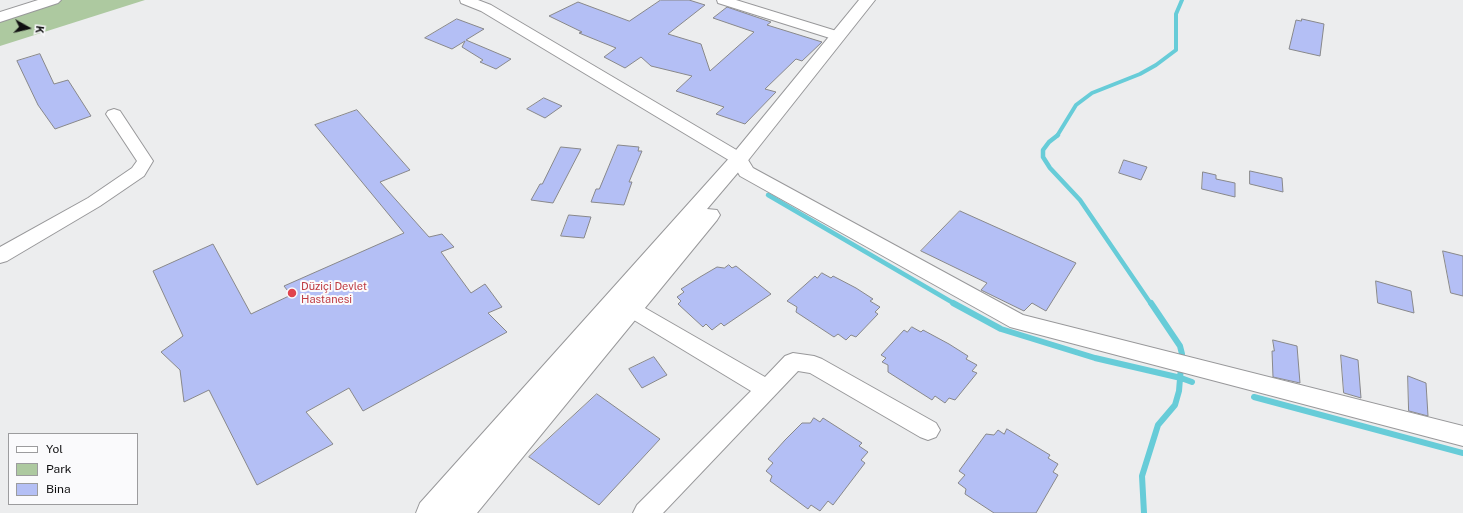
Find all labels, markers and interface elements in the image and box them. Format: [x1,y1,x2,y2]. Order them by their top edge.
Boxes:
north arrow [8,8,48,48]
text: K [33,25,46,34]
place label: Düziçi Devlet Hastanesi [301,280,367,306]
marker: Düziçi Devlet Hastanesi [286,287,298,299]
legend [8,433,138,505]
text: Yol [46,442,63,456]
text: Park [46,462,72,476]
text: Bina [46,482,71,496]

